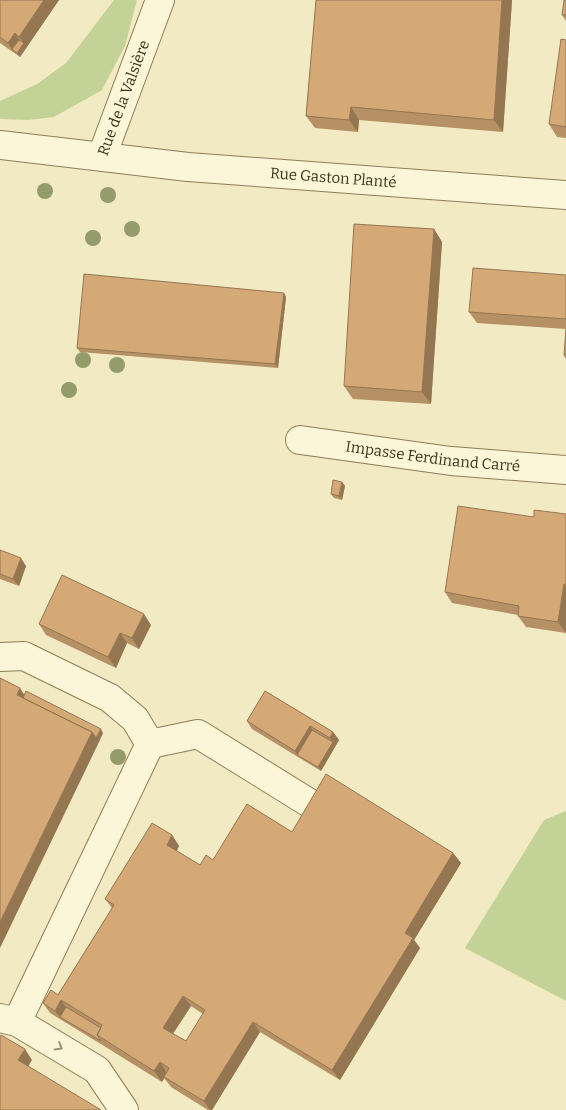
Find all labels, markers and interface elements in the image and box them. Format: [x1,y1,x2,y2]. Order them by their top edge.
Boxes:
street label: Rue de la Valsière [94,38,153,158]
street label: Rue Gaston Planté [269,164,397,191]
street label: Impasse Ferdinand Carré [344,437,521,475]
one-way arrow [53,1040,62,1050]

